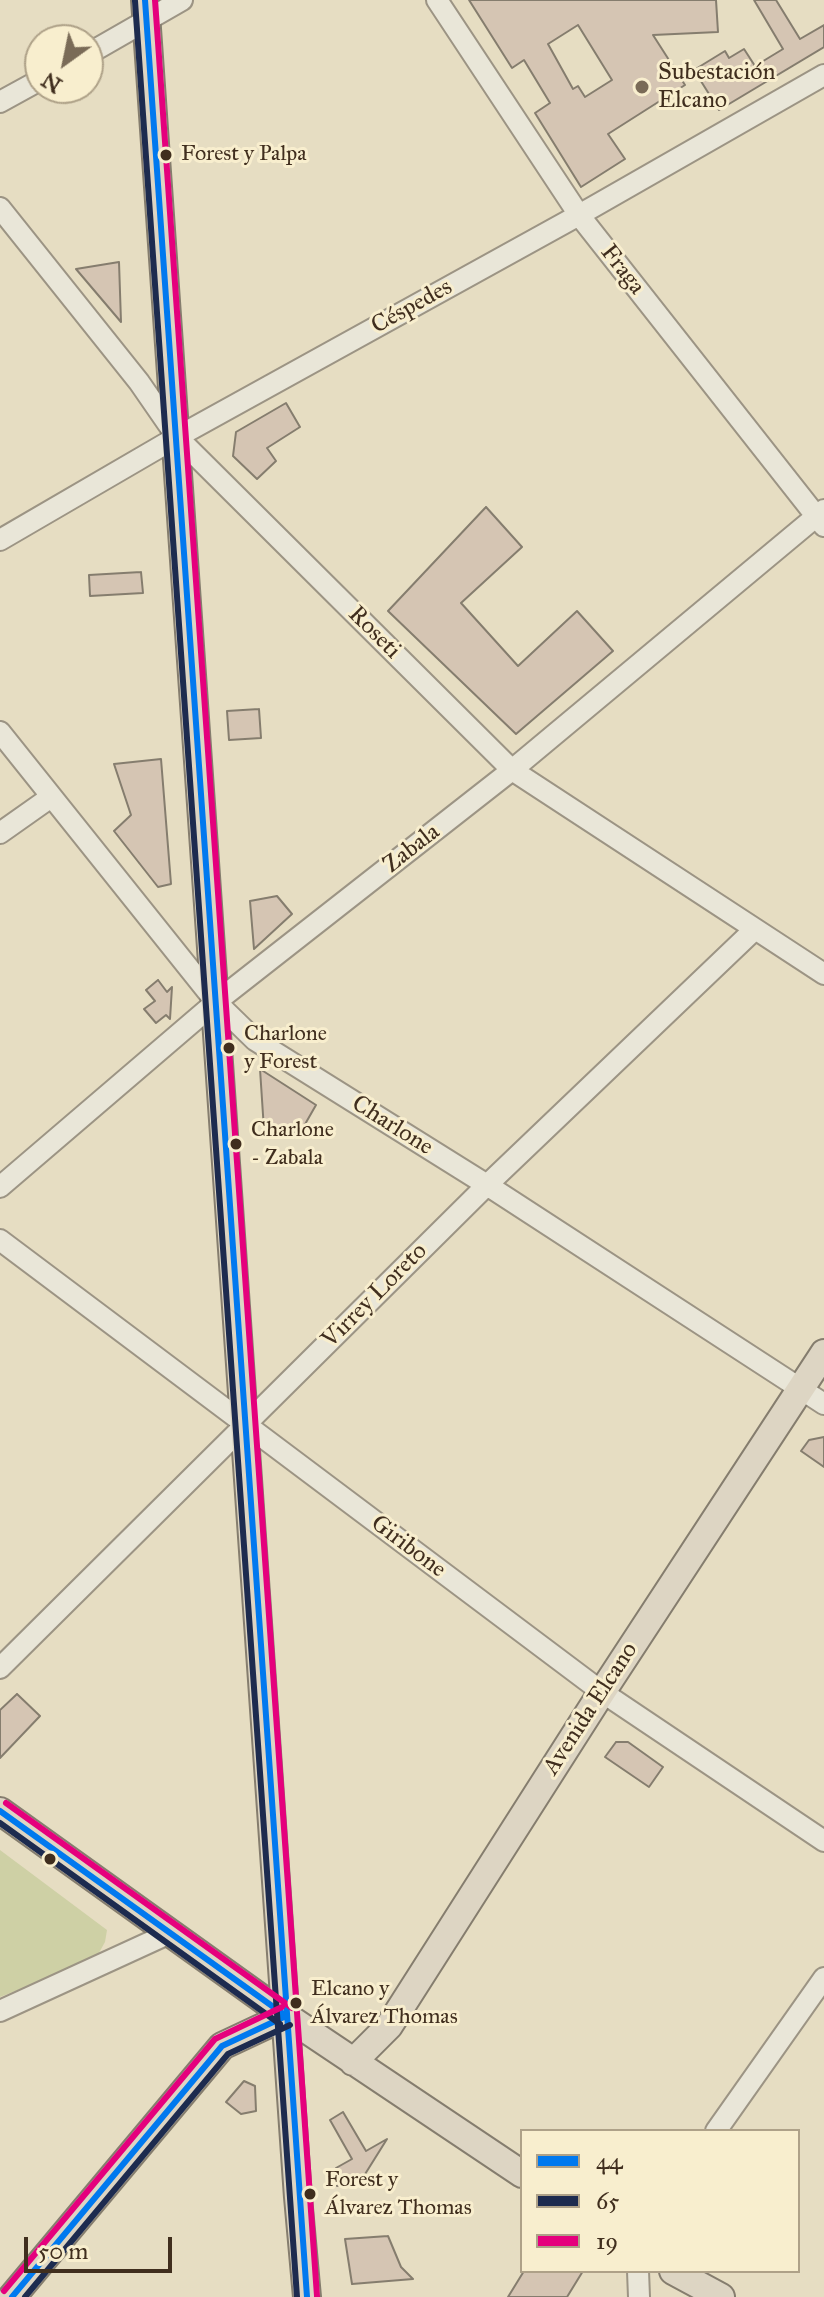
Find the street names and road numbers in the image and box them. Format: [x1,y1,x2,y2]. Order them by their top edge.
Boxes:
street label: Fraga [594,239,650,301]
street label: Céspedes [367,273,457,341]
street label: Roseti [342,601,406,665]
street label: Zabala [378,818,446,880]
street label: Charlone [346,1090,438,1162]
street label: Virrey Loreto [316,1237,434,1355]
street label: Giribone [365,1509,451,1585]
street label: Avenida Elcano [537,1637,645,1781]

